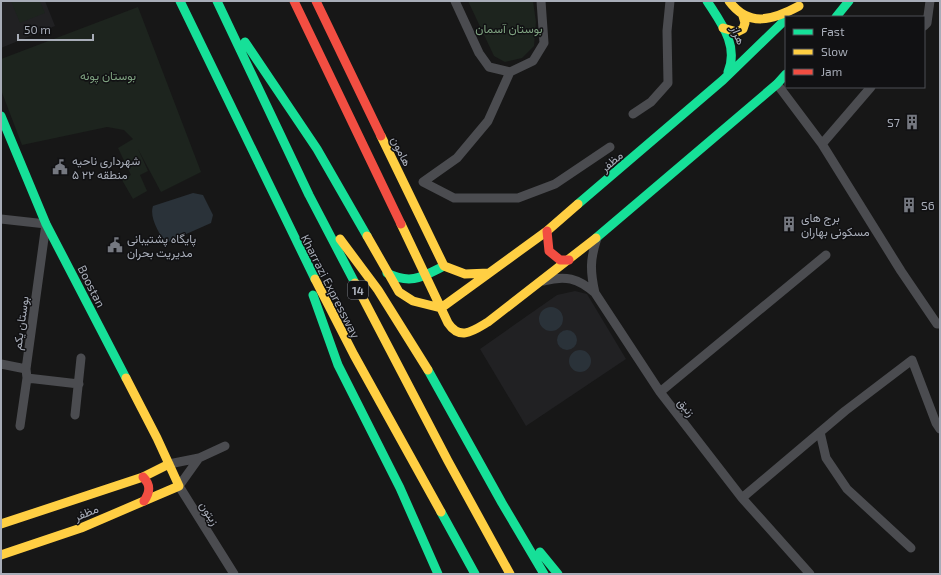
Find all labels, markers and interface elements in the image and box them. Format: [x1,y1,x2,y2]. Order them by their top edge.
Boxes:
scale bar [18,16,93,42]
legend [785,16,925,88]
park label: بوستان آسمان [475,21,543,37]
text: 50 m [24,22,51,36]
street label: هراز [727,23,749,47]
text: Fast [821,24,845,38]
text: Slow [821,44,848,58]
text: Jam [821,64,842,78]
park label: بوستان پونه [80,68,136,84]
building icon: S7 [903,113,921,131]
place label: S7 [887,115,900,129]
street label: هامون [387,134,415,169]
street label: مظفر [596,147,626,177]
place label: شهرداری ناحیه ۵ منطقه ۲۲ [72,153,140,181]
public building icon: شهرداری ناحیه ۵ منطقه ۲۲ [51,158,69,176]
building icon: S6 [900,196,918,214]
place label: S6 [921,198,935,212]
place label: برج های مسکونی بهاران [801,210,870,240]
building icon: برج های مسکونی بهاران [780,215,798,233]
place label: پایگاه پشتیبانی مدیریت بحران [127,231,196,261]
street label: Kharrazi Expressway [299,232,364,341]
public building icon: پایگاه پشتیبانی مدیریت بحران [106,236,124,254]
street label: Boostan [75,263,109,309]
road number: 14 [348,281,368,299]
street label: بوستان یکم [9,295,33,351]
street label: زنبق [674,395,698,420]
street label: زیتون [196,498,223,529]
street label: مظفر [71,501,101,525]

